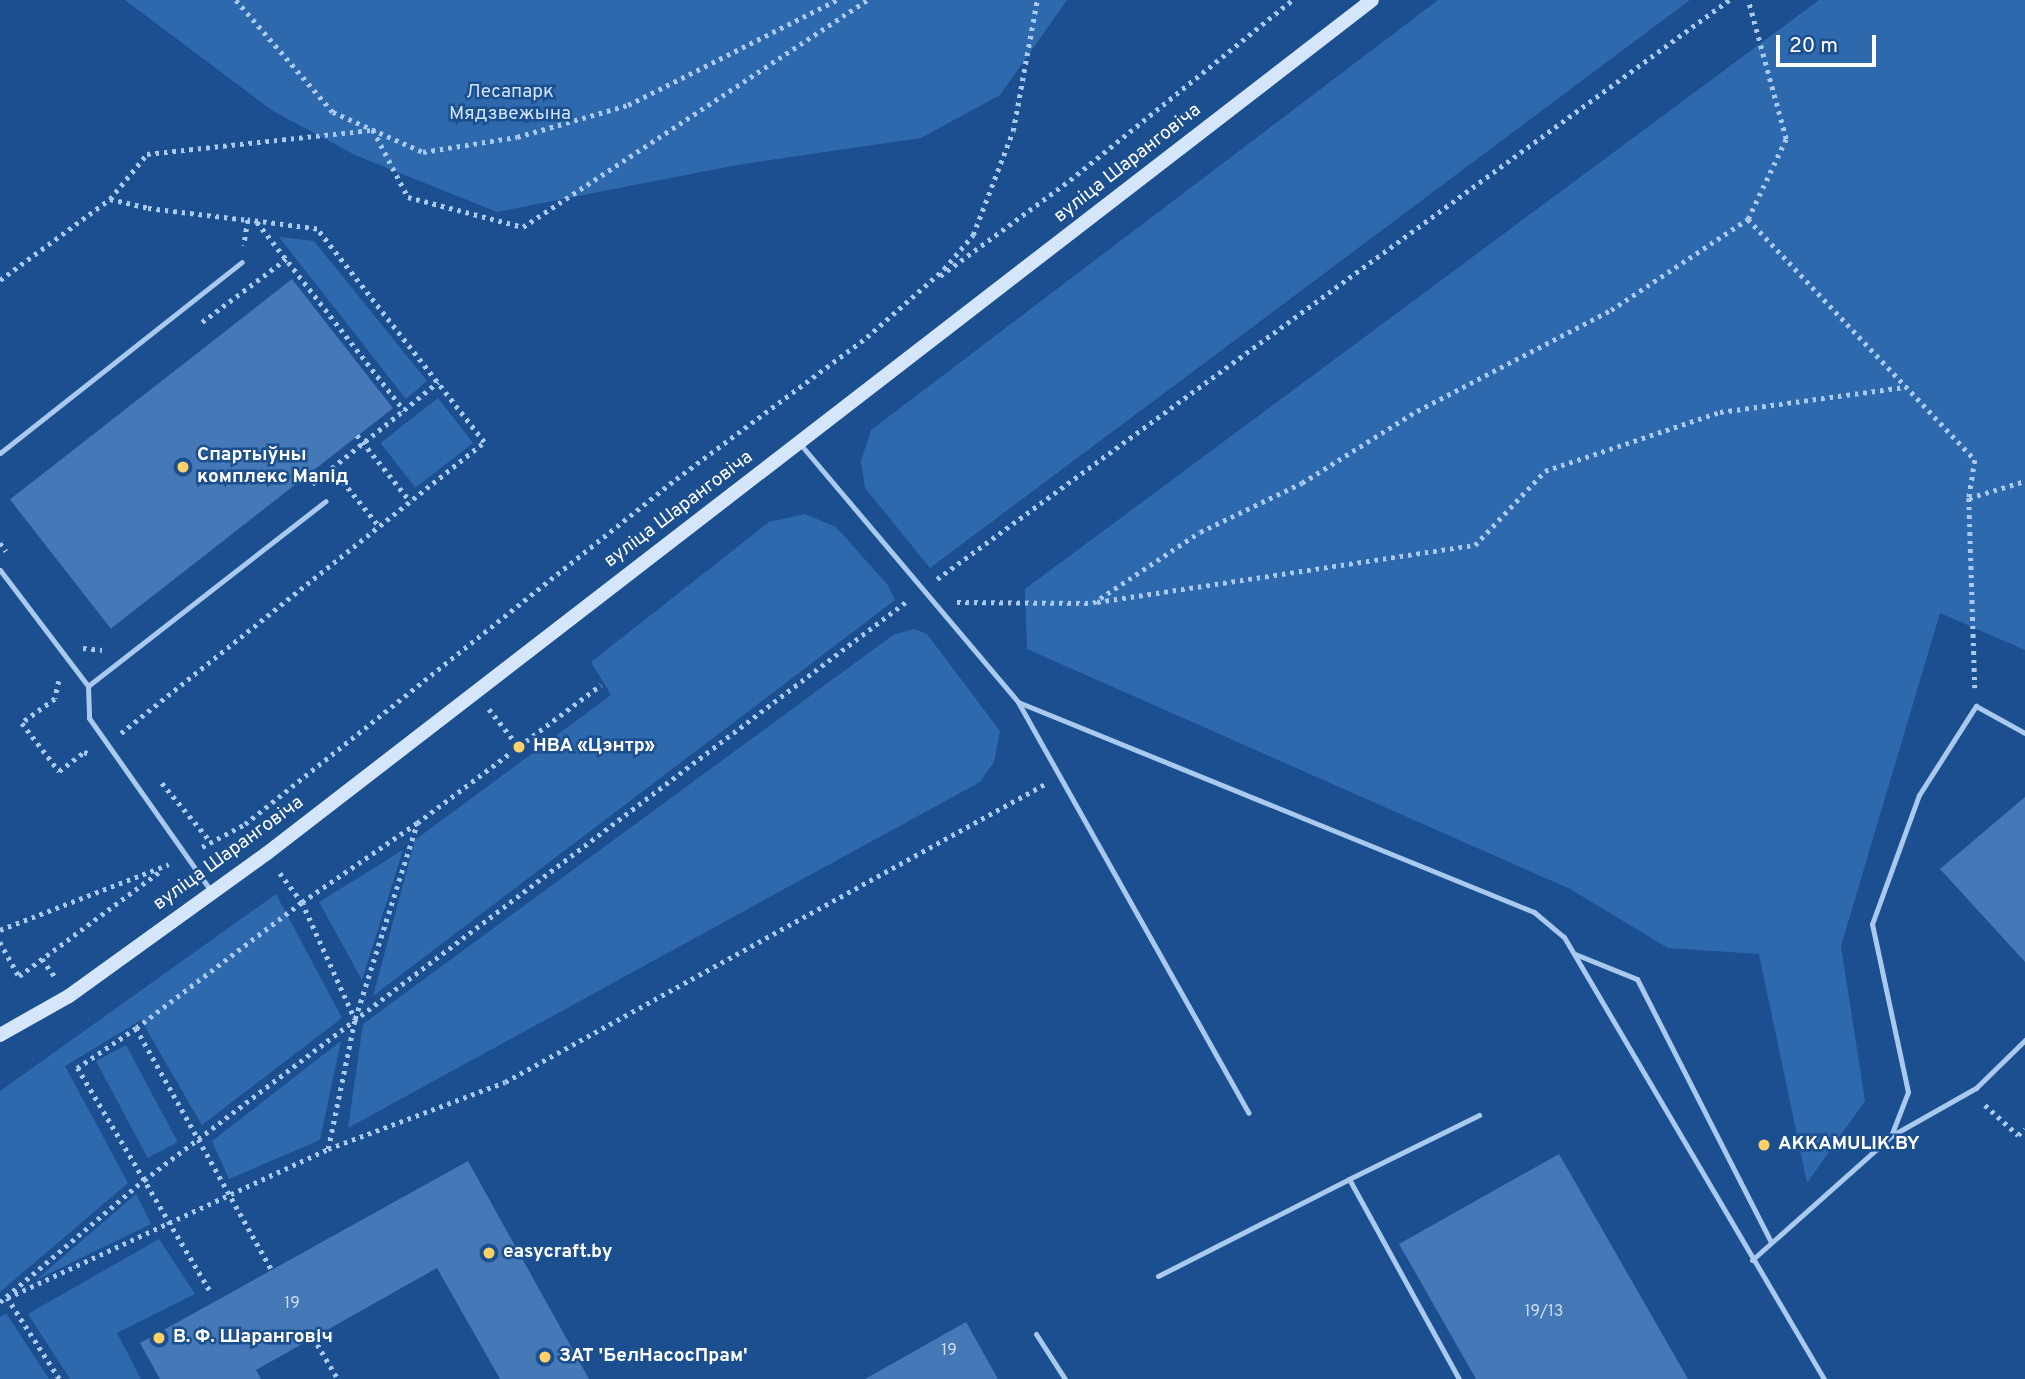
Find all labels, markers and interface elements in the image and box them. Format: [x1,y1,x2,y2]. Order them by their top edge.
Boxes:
scale bar [1780,21,1880,65]
text: 20 m [1789,33,1838,60]
park label: Лесапарк Мядзвежына [449,82,571,126]
street label: вуліца Шаранговіча [1050,99,1206,229]
place label: Спартыўны комплекс Мапід [197,445,348,489]
street label: вуліца Шаранговіча [600,447,758,573]
marker: Спартыўны комплекс Мапід [175,459,191,475]
place label: НВА «Цэнтр» [533,736,656,758]
marker: НВА «Цэнтр» [511,739,527,755]
street label: вуліца Шаранговіча [149,792,309,916]
place label: AKKAMULIK.BY [1778,1134,1920,1156]
marker: AKKAMULIK.BY [1756,1137,1772,1153]
place label: easycraft.by [503,1242,613,1264]
marker: easycraft.by [481,1245,497,1261]
house number: 19 [284,1294,300,1314]
house number: 19/13 [1525,1302,1563,1322]
place label: В. Ф. Шаранговіч [173,1327,333,1349]
marker: В. Ф. Шаранговіч [151,1330,167,1346]
house number: 19 [941,1341,957,1361]
place label: ЗАТ 'БелНасосПрам' [559,1346,748,1368]
marker: ЗАТ 'БелНасосПрам' [537,1349,553,1365]

